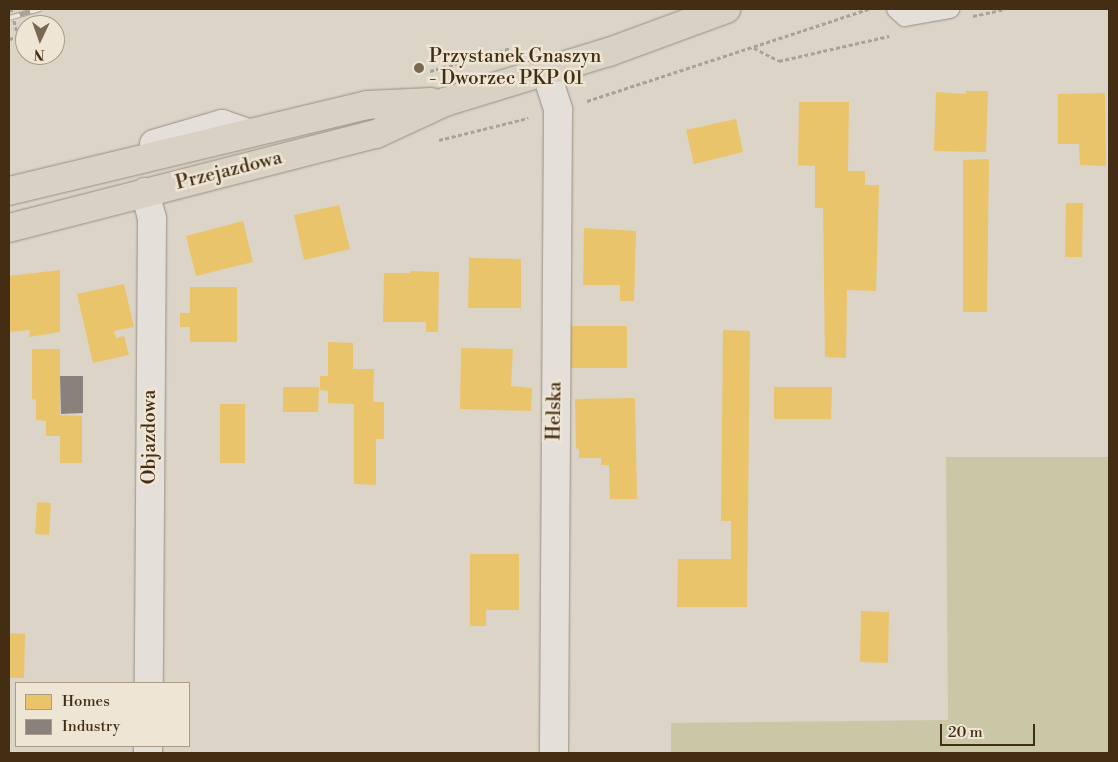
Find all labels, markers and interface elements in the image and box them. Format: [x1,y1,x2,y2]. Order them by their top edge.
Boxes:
north arrow [15,15,65,65]
text: N [33,45,45,63]
place label: Przystanek Gnaszyn - Dworzec PKP 01 [429,46,601,90]
marker: Przystanek Gnaszyn - Dworzec PKP 01 [413,62,425,74]
street label: Przejazdowa [173,147,285,195]
street label: Helska [543,381,567,441]
street label: Objazdowa [139,390,161,484]
legend [15,682,190,747]
text: Homes [62,692,110,711]
scale bar [943,714,1038,746]
text: Industry [62,717,120,736]
text: 20 m [948,723,983,742]

